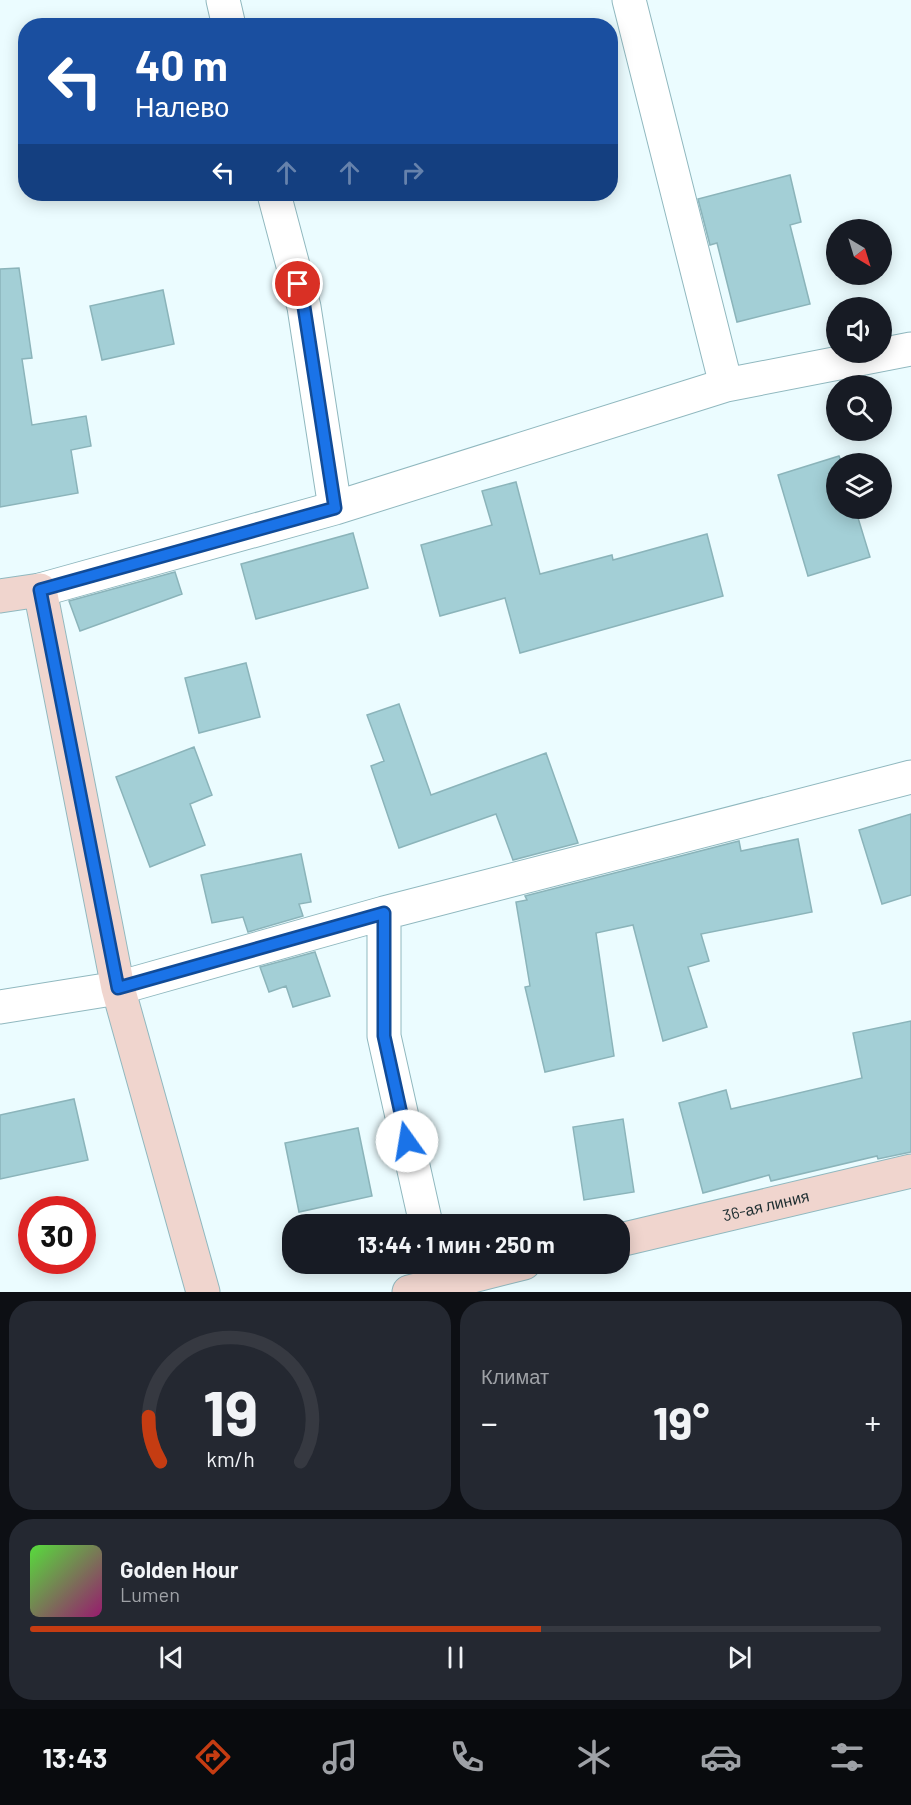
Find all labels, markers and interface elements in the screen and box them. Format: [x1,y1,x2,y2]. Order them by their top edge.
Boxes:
text: 40 m [135,39,228,89]
icon: left [36,42,114,120]
text: Налево [135,90,229,122]
icon: left [207,156,240,189]
icon: ahead [270,156,303,189]
icon: ahead [333,156,366,189]
icon: right [396,156,429,189]
north arrow [826,219,892,285]
map controls [826,219,892,519]
pin [272,258,323,309]
icon: arrive [281,267,314,300]
button: sound [826,297,892,363]
button: search [826,375,892,441]
button: layers [826,453,892,519]
position arrow [375,1109,439,1173]
street label: 36-ая линия [721,1185,811,1224]
speed limit sign: 30 [18,1196,96,1274]
text: 13:44 · 1 мин · 250 m [358,1231,555,1257]
text: Климат [481,1364,549,1388]
text: 19 [202,1374,258,1448]
text: 19° [653,1395,709,1449]
text: − [481,1402,498,1442]
text: + [865,1402,881,1442]
text: km/h [206,1447,254,1472]
text: Golden Hour [120,1556,238,1582]
text: Lumen [120,1582,180,1606]
icon: previous [155,1641,188,1674]
icon: pause [439,1641,472,1674]
icon: next [723,1641,756,1674]
icon: directions [192,1736,234,1778]
icon: music [319,1736,361,1778]
icon: phone [446,1736,488,1778]
icon: climate [573,1736,615,1778]
icon: car [700,1736,742,1778]
icon: filters [826,1736,868,1778]
text: 13:43 [42,1741,107,1773]

